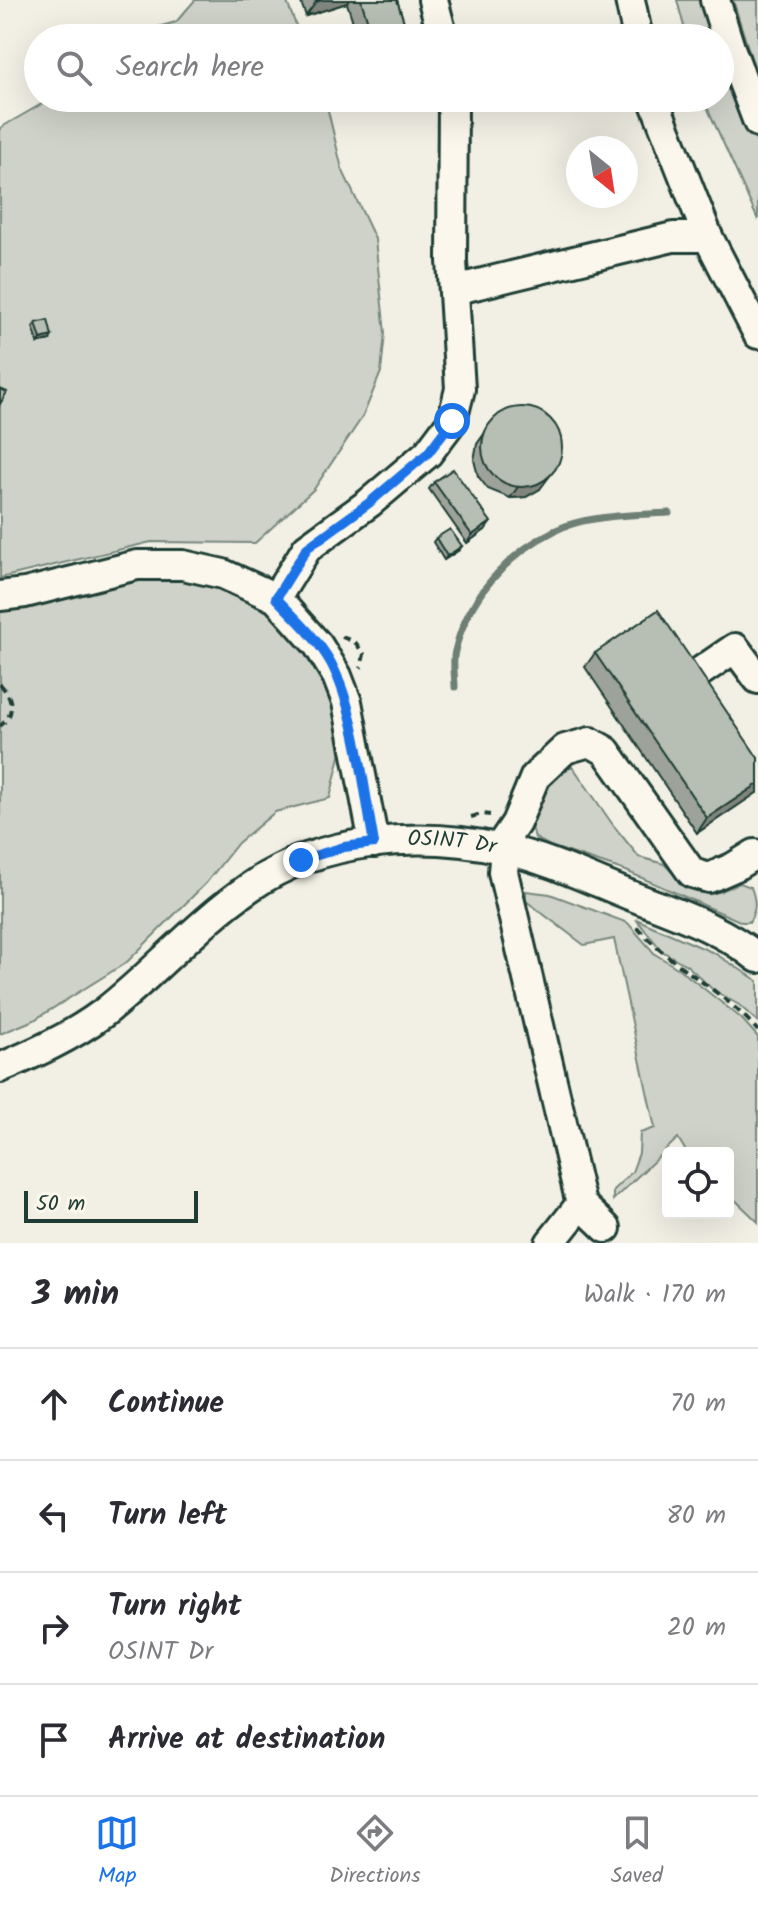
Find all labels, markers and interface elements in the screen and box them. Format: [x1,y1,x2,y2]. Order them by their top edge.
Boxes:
search box [24,24,734,112]
text: Search here [116,44,264,92]
icon: search [52,46,96,90]
north arrow [566,136,638,208]
route start [434,403,470,439]
street label: OSINT Dr [407,822,501,865]
route end [283,842,319,878]
map controls [662,1147,734,1219]
button: locate [662,1147,734,1219]
scale bar [24,1187,198,1223]
text: 50 m [36,1187,85,1222]
text: 3 min [32,1268,119,1322]
text: Walk · 170 m [584,1274,726,1316]
text: Continue [108,1380,224,1428]
icon: ahead [32,1382,76,1426]
text: 70 m [670,1383,726,1425]
text: Turn left [108,1492,227,1540]
icon: left [32,1494,76,1538]
text: 80 m [666,1495,726,1537]
text: Turn right [108,1583,241,1631]
icon: right [32,1606,76,1650]
text: 20 m [667,1607,726,1649]
text: OSINT Dr [108,1631,213,1673]
text: Arrive at destination [108,1716,385,1764]
icon: arrive [32,1718,76,1762]
tab: Map [95,1811,139,1894]
tab: Directions [329,1811,421,1894]
tab: Saved [611,1811,663,1894]

